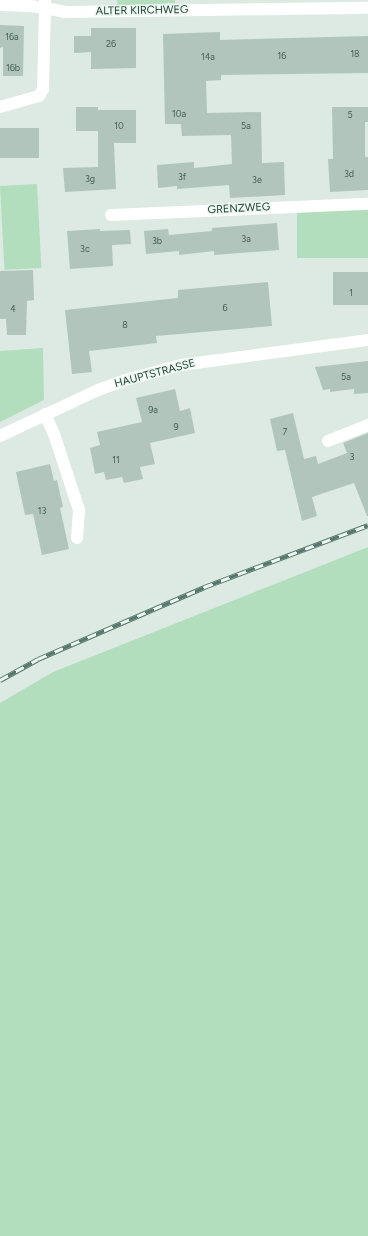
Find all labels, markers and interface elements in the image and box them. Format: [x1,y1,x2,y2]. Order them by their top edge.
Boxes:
street label: ALTER KIRCHWEG [96,4,188,18]
house number: 16a [5,32,19,42]
house number: 26 [106,39,116,49]
house number: 18 [350,49,360,59]
house number: 16 [278,51,286,61]
house number: 14a [201,52,215,62]
house number: 16b [6,63,20,73]
house number: 10a [172,109,186,119]
house number: 5 [347,110,353,120]
house number: 10 [114,121,124,131]
house number: 5a [241,121,251,131]
house number: 3d [344,169,354,179]
house number: 3f [178,172,186,182]
house number: 3g [85,174,95,184]
house number: 3e [252,175,262,185]
street label: GRENZWEG [207,201,271,217]
house number: 3a [241,234,251,244]
house number: 3b [152,236,162,246]
house number: 3c [80,244,90,254]
house number: 1 [349,288,353,298]
house number: 6 [222,303,228,313]
house number: 4 [10,304,16,314]
house number: 8 [122,320,128,330]
street label: HAUPTSTRASSE [113,357,197,391]
house number: 5a [341,372,351,382]
house number: 9a [148,405,158,415]
house number: 9 [173,422,179,432]
house number: 7 [283,427,287,437]
house number: 3 [350,452,354,462]
house number: 11 [112,455,120,465]
house number: 13 [38,506,46,516]

